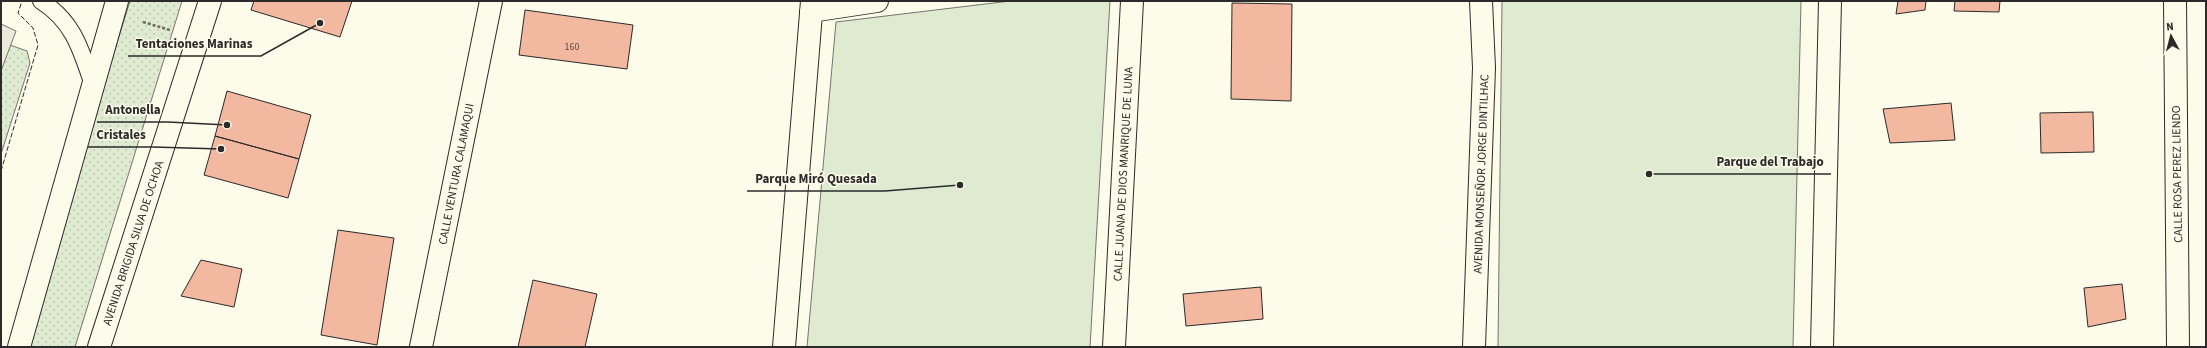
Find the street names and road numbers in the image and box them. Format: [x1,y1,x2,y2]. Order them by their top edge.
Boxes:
street label: CALLE JUANA DE DIOS MANRIQUE DE LUNA [1109,66,1138,282]
street label: AVENIDA MONSEÑOR JORGE DINTILHAC [1470,74,1493,274]
street label: CALLE VENTURA CALAMAQUI [434,102,479,246]
street label: CALLE ROSA PEREZ LIENDO [2168,105,2187,243]
street label: AVENIDA BRIGIDA SILVA DE OCHOA [99,158,168,328]

